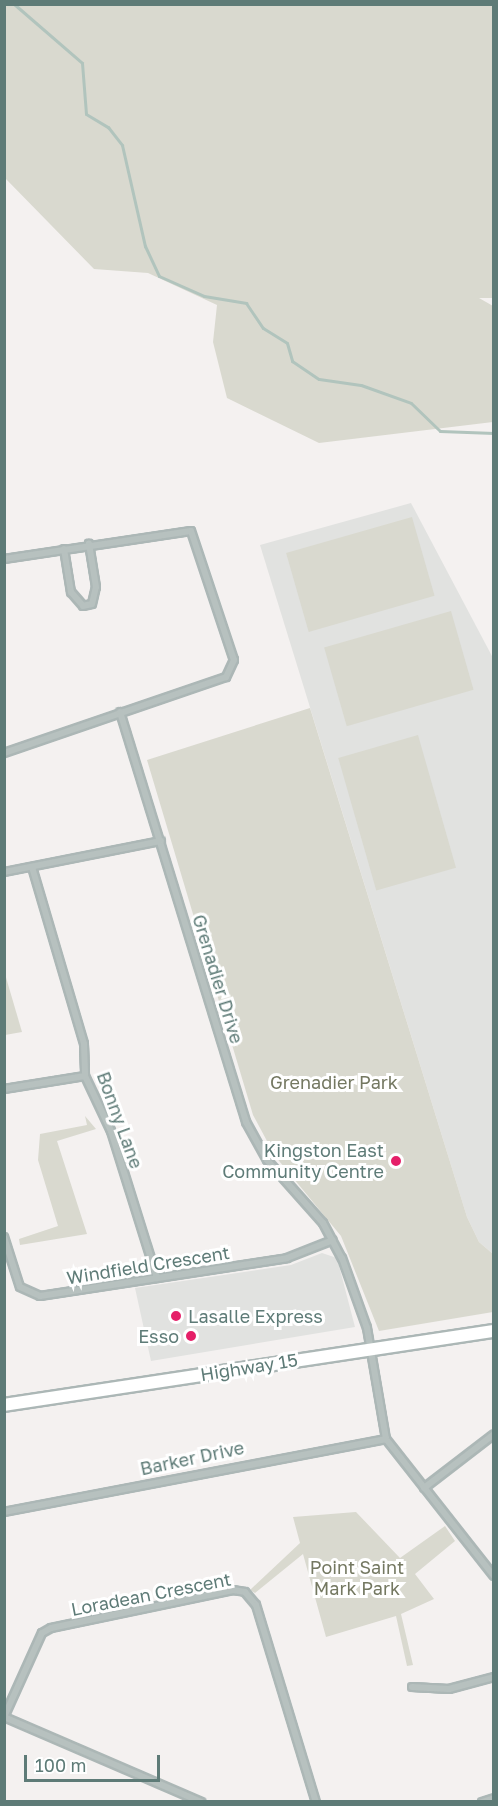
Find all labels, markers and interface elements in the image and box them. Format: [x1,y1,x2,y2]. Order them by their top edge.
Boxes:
street label: Grenadier Drive [188,912,248,1046]
street label: Bonny Lane [93,1069,147,1171]
park label: Grenadier Park [270,1071,398,1093]
place label: Kingston East Community Centre [222,1140,384,1182]
marker: Kingston East Community Centre [389,1154,403,1168]
street label: Windfield Crescent [65,1241,231,1289]
place label: Lasalle Express [188,1305,323,1327]
marker: Lasalle Express [169,1309,183,1323]
place label: Esso [138,1325,179,1347]
marker: Esso [184,1329,198,1343]
street label: Highway 15 [199,1349,299,1385]
street label: Barker Drive [138,1436,246,1480]
park label: Point Saint Mark Park [310,1557,404,1600]
street label: Loradean Crescent [69,1568,233,1620]
scale bar [27,1743,164,1781]
text: 100 m [35,1754,86,1776]

